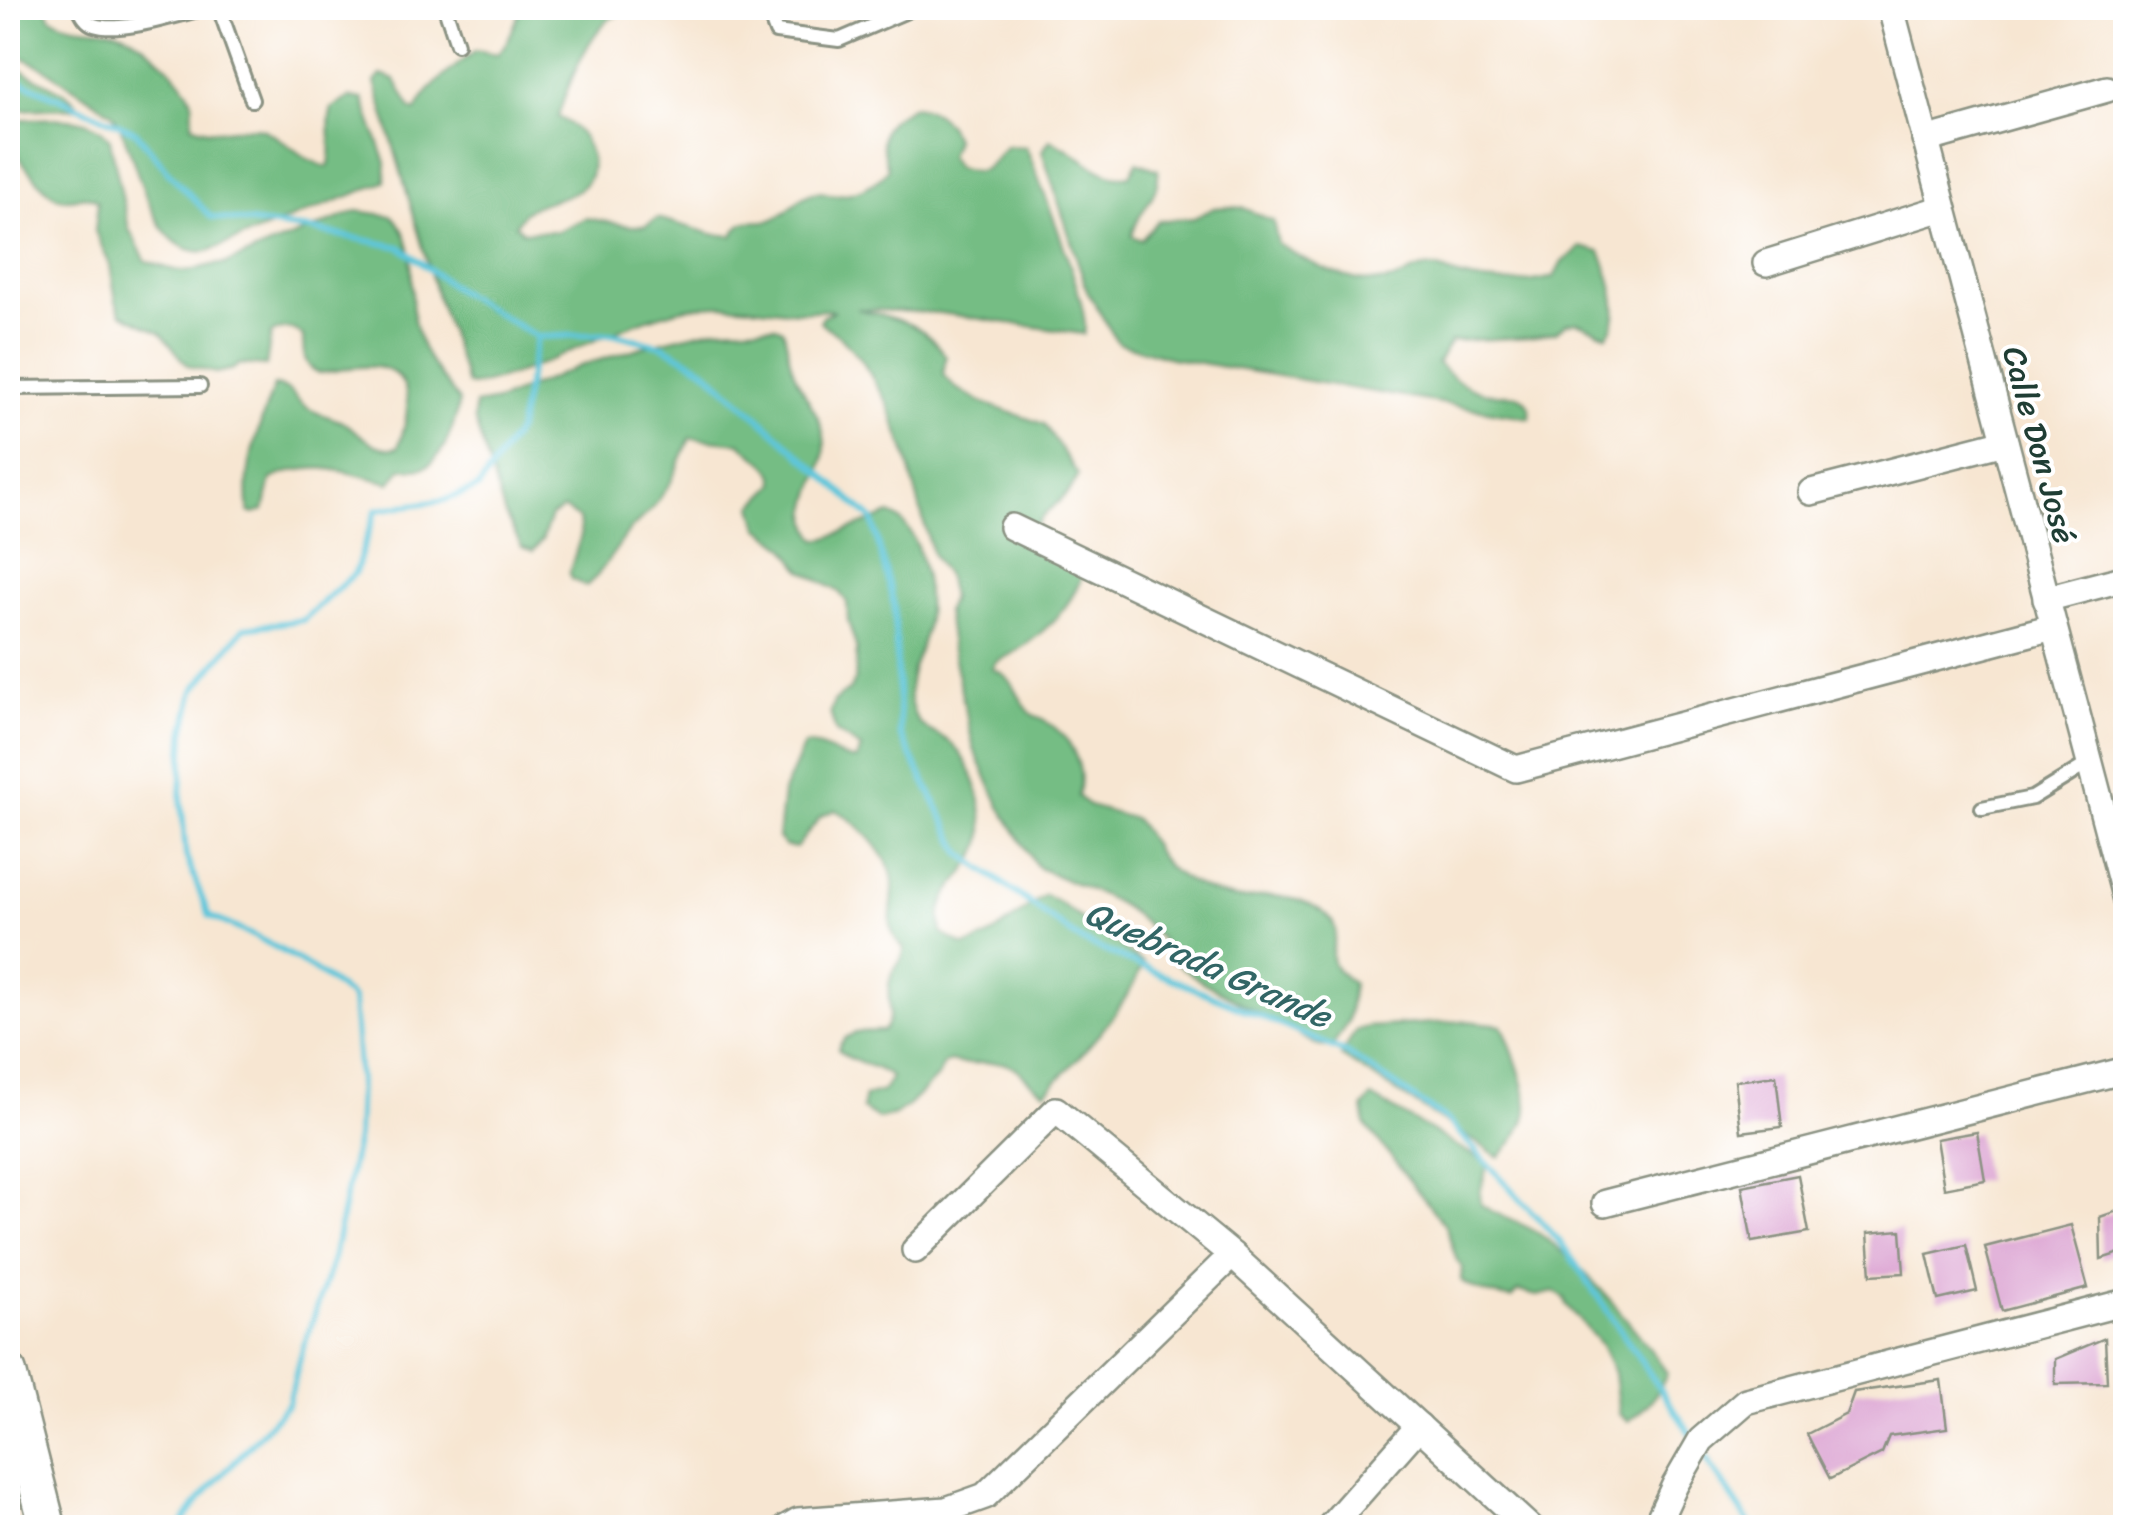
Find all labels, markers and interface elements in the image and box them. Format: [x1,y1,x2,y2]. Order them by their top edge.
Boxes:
street label: Calle Don José [1985,340,2093,550]
water label: Quebrada Grande [1075,882,1344,1047]

